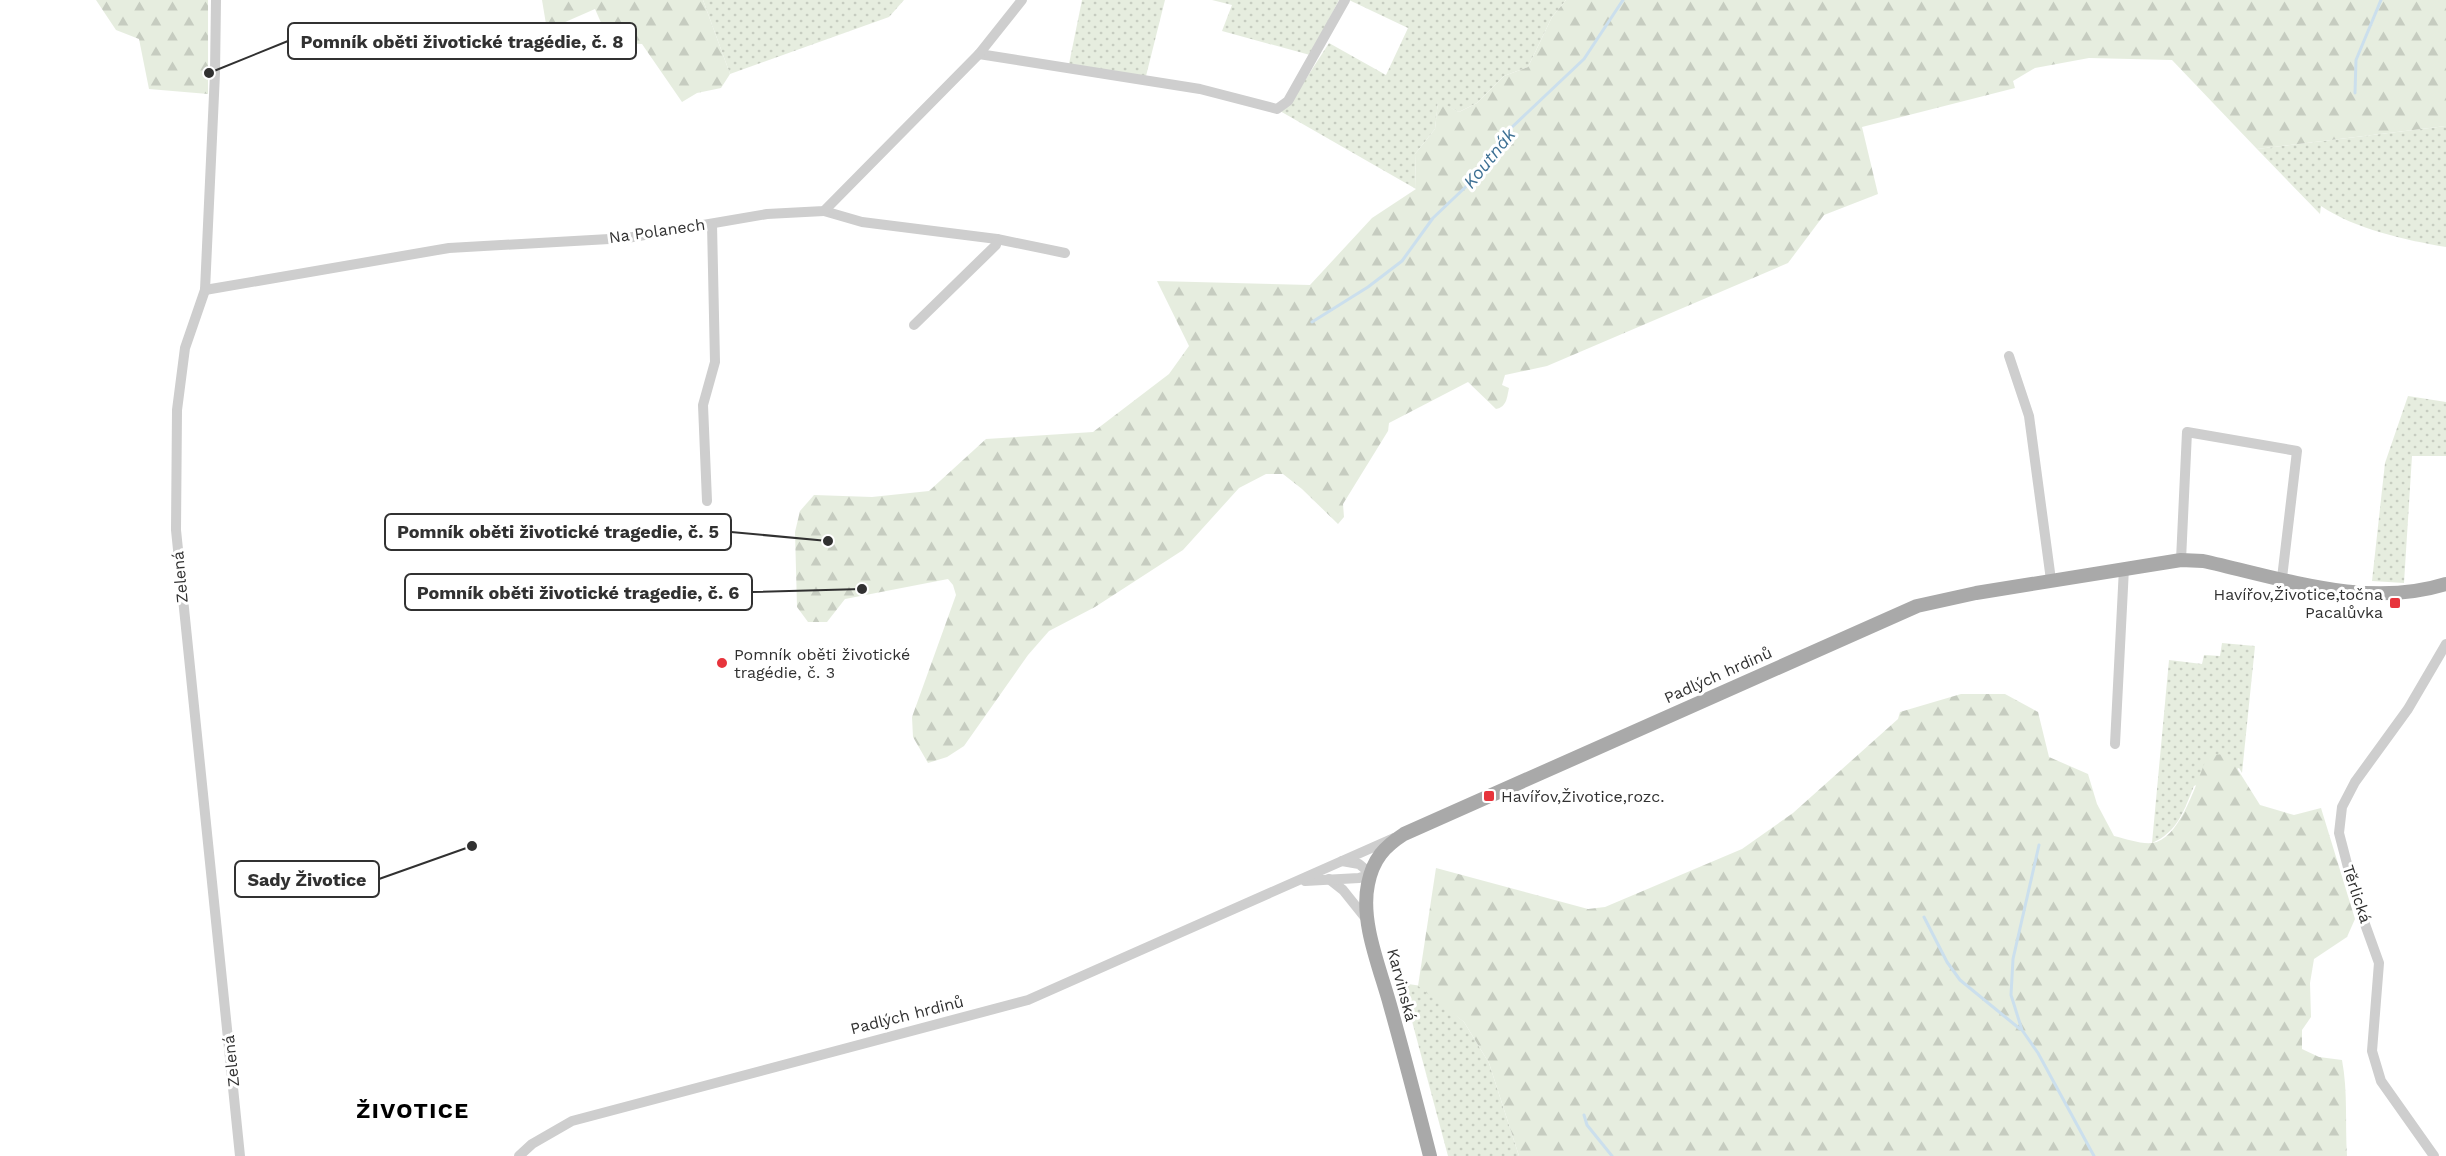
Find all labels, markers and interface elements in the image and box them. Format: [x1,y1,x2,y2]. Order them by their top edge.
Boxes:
callout: Pomník oběti životické tragédie, č. 8 [288,23,636,59]
text: Pomník oběti životické tragédie, č. 8 [301,31,623,52]
water label: Koutnák [1459,123,1520,192]
street label: Na Polanech [608,215,706,247]
callout: Pomník oběti životické tragedie, č. 5 [385,514,731,550]
text: Pomník oběti životické tragedie, č. 5 [397,521,719,542]
street label: Zelená [168,550,192,604]
callout: Pomník oběti životické tragedie, č. 6 [405,574,752,610]
text: Pomník oběti životické tragedie, č. 6 [417,582,739,603]
place label: Havířov,Životice,točna Pacalůvka [2214,585,2383,622]
marker: Havířov,Životice,točna Pacalůvka [2388,596,2402,610]
street label: Padlých hrdinů [1661,643,1775,707]
place label: Pomník oběti životické tragédie, č. 3 [734,645,910,682]
marker: Pomník oběti životické tragédie, č. 3 [715,656,729,670]
place label: Havířov,Životice,rozc. [1501,787,1665,806]
marker: Havířov,Životice,rozc. [1482,789,1496,803]
callout: Sady Životice [235,861,379,897]
street label: Těrlická [2339,863,2375,925]
text: Sady Životice [247,869,367,890]
street label: Karvinská [1383,946,1421,1024]
street label: Padlých hrdinů [848,992,966,1038]
street label: Zelená [219,1034,243,1088]
district label: ŽIVOTICE [356,1098,470,1123]

